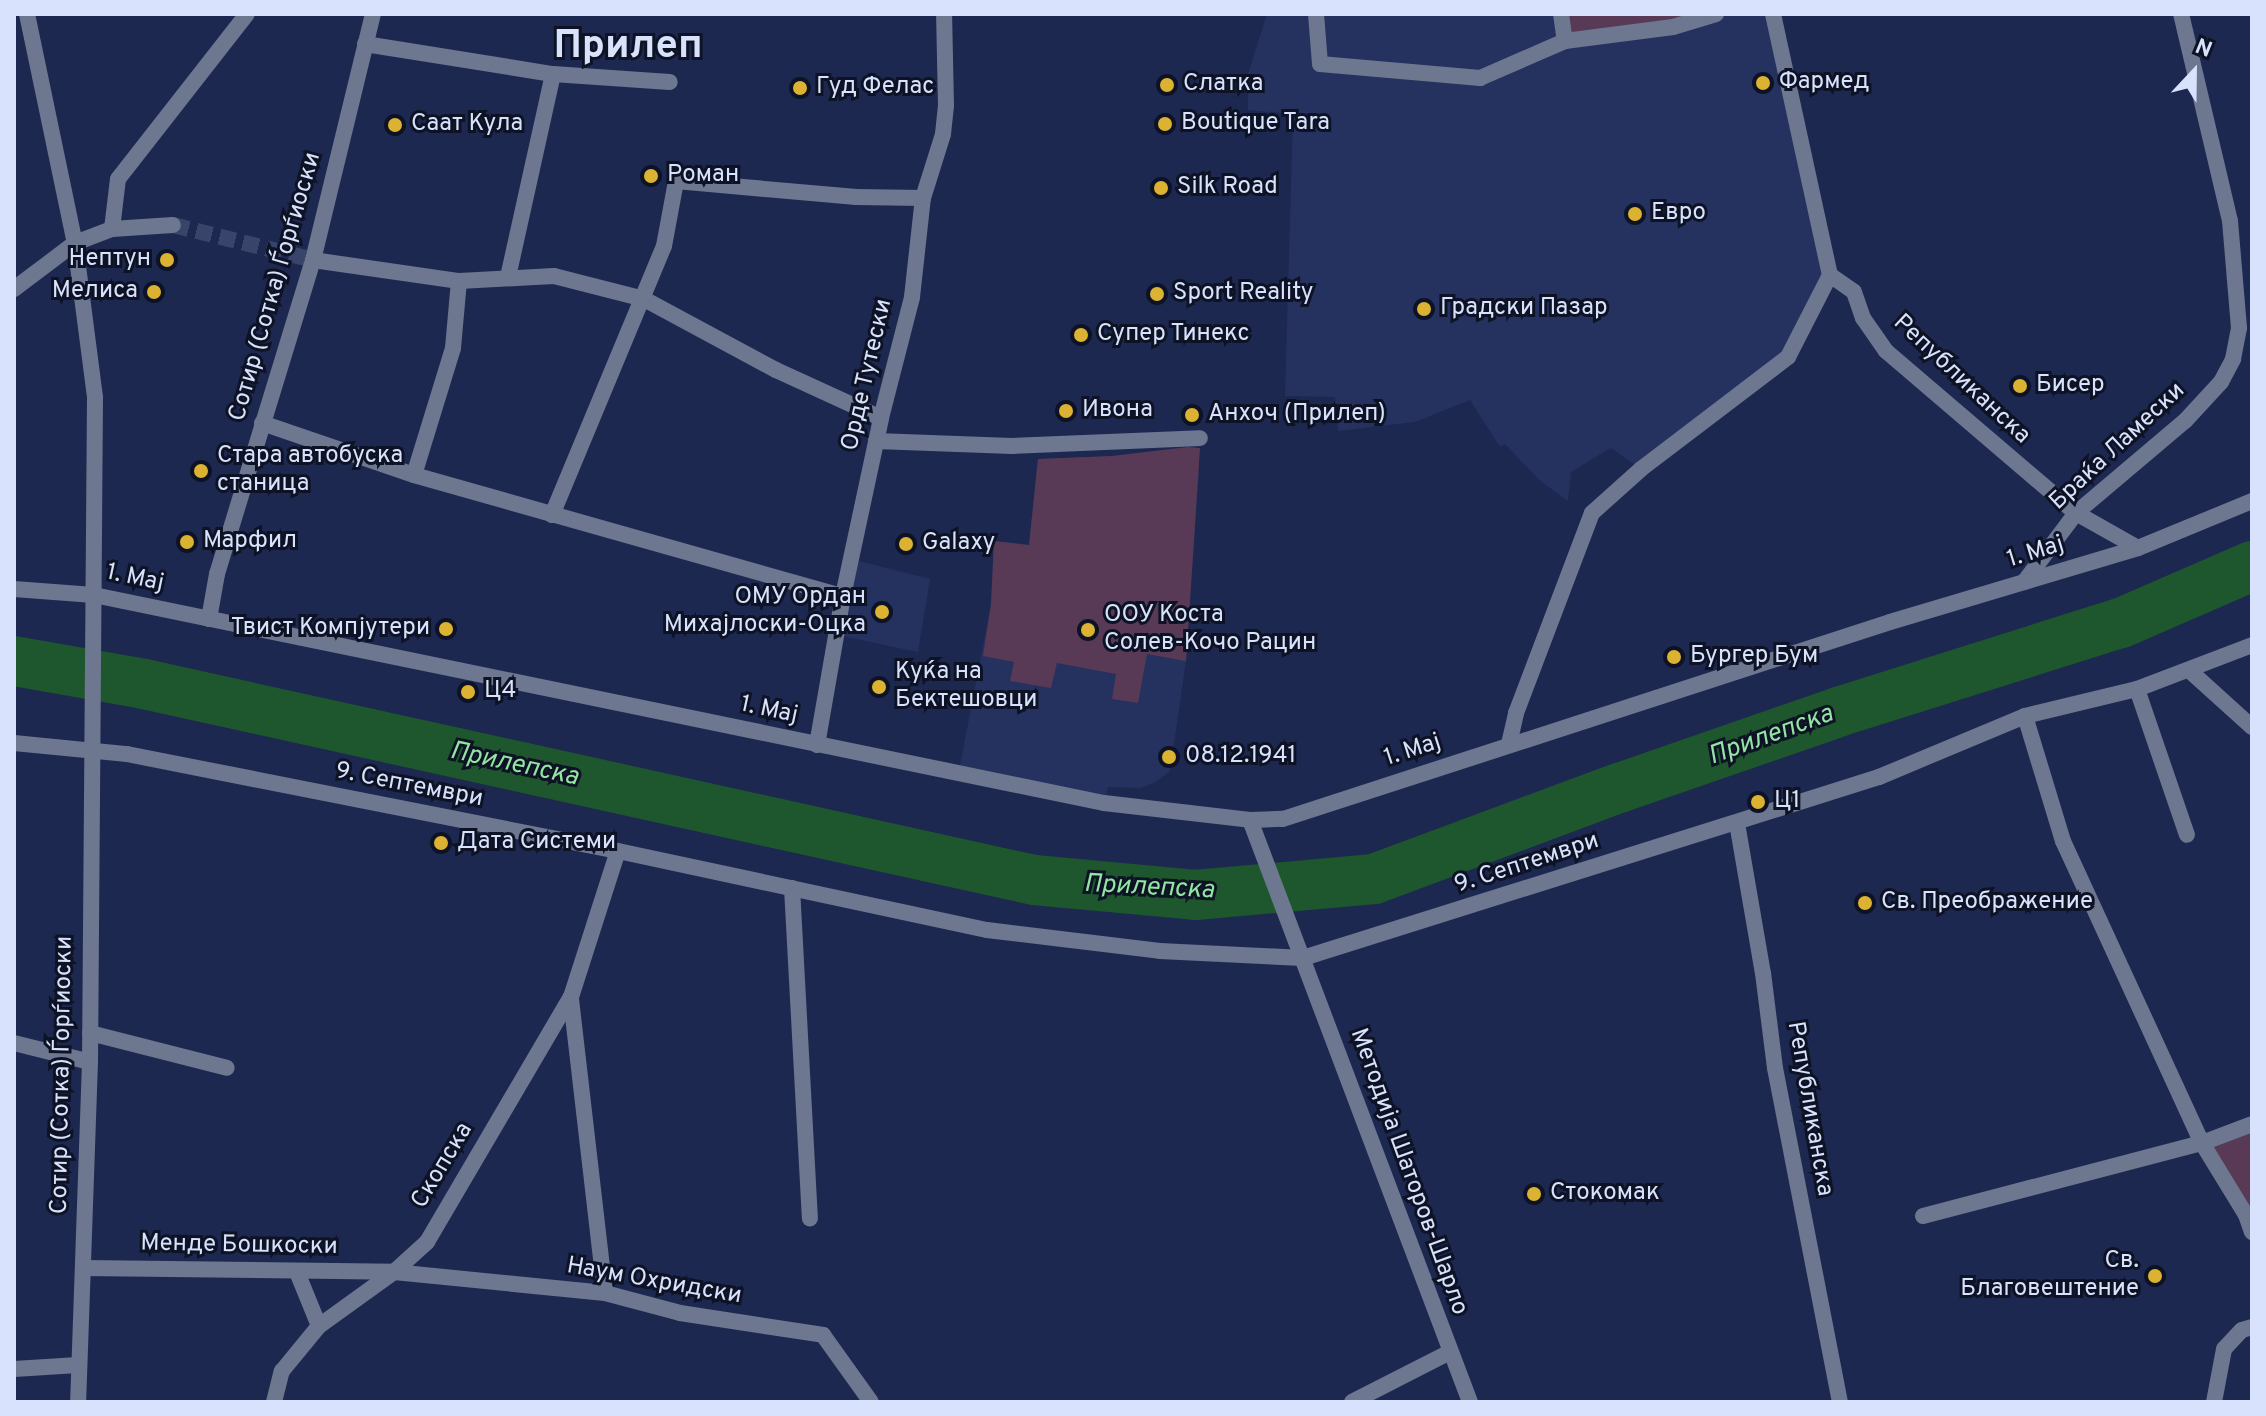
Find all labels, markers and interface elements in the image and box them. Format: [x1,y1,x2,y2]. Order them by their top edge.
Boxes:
district label: Прилеп [553,23,703,71]
north arrow [2154,32,2234,112]
text: N [2191,34,2216,65]
place label: Фармед [1779,69,1869,97]
place label: Слатка [1183,71,1263,99]
place label: Гуд Фелас [816,74,934,102]
marker: Фармед [1754,74,1772,92]
marker: Слатка [1158,76,1176,94]
marker: Гуд Фелас [791,79,809,97]
place label: Boutique Tara [1181,110,1331,138]
place label: Саат Кула [411,111,523,139]
marker: Boutique Tara [1156,115,1174,133]
marker: Саат Кула [386,116,404,134]
street label: Сотир (Сотка) Ѓорѓиоски [224,149,328,425]
place label: Роман [667,162,739,190]
marker: Роман [642,167,660,185]
place label: Silk Road [1177,174,1278,202]
marker: Silk Road [1152,179,1170,197]
place label: Евро [1651,200,1706,228]
marker: Евро [1626,205,1644,223]
place label: Нептун [69,246,151,274]
marker: Нептун [158,251,176,269]
place label: Мелиса [52,278,138,306]
place label: Sport Reality [1173,280,1313,308]
marker: Мелиса [145,283,163,301]
marker: Sport Reality [1148,285,1166,303]
place label: Градски Пазар [1440,295,1608,323]
street label: Орде Тутески [836,296,900,454]
marker: Градски Пазар [1415,300,1433,318]
street label: Републиканска [1886,309,2036,451]
place label: Супер Тинекс [1097,321,1250,349]
marker: Супер Тинекс [1072,326,1090,344]
place label: Бисер [2036,372,2105,400]
marker: Бисер [2011,377,2029,395]
street label: Браќа Ламески [2044,377,2192,517]
place label: Ивона [1082,397,1153,425]
place label: Анхоч (Прилеп) [1208,401,1386,429]
marker: Ивона [1057,402,1075,420]
marker: Анхоч (Прилеп) [1183,406,1201,424]
place label: Стара автобуска станица [217,443,403,499]
marker: Стара автобуска станица [192,462,210,480]
place label: Марфил [203,528,297,556]
place label: Galaxy [922,530,995,558]
street label: 1. Мај [2004,531,2068,575]
marker: Марфил [178,533,196,551]
marker: Galaxy [897,535,915,553]
street label: 1. Мај [104,559,166,599]
place label: ОМУ Ордан Михајлоски-Оцка [664,584,866,640]
place label: ООУ Коста Солев-Кочо Рацин [1104,602,1316,658]
marker: ОМУ Ордан Михајлоски-Оцка [873,603,891,621]
place label: Твист Компјутери [231,615,430,643]
marker: Твист Компјутери [437,620,455,638]
marker: ООУ Коста Солев-Кочо Рацин [1079,621,1097,639]
place label: Бургер Бум [1690,643,1818,671]
marker: Бургер Бум [1665,648,1683,666]
place label: Куќа на Бектешовци [895,659,1037,715]
place label: Ц4 [484,678,516,706]
marker: Куќа на Бектешовци [870,678,888,696]
marker: Ц4 [459,683,477,701]
street label: 1. Мај [738,691,800,731]
water label: Прилепска [1704,699,1838,773]
street label: 1. Мај [1381,728,1445,774]
water label: Прилепска [447,736,581,794]
place label: 08.12.1941 [1185,743,1297,771]
marker: 08.12.1941 [1160,748,1178,766]
street label: 9. Септември [333,758,485,814]
place label: Ц1 [1774,788,1800,816]
marker: Ц1 [1749,793,1767,811]
street label: 9. Септември [1451,827,1603,901]
place label: Дата Системи [457,829,616,857]
marker: Дата Системи [432,834,450,852]
water label: Прилепска [1083,869,1215,907]
place label: Св. Преображение [1881,889,2093,917]
marker: Св. Преображение [1856,894,1874,912]
street label: Сотир (Сотка) Ѓорѓиоски [46,936,80,1214]
street label: Републиканска [1779,1019,1839,1199]
street label: Методија Шаторов-Шарло [1343,1025,1473,1319]
street label: Скопска [406,1118,480,1214]
place label: Стокомак [1550,1180,1660,1208]
marker: Стокомак [1525,1185,1543,1203]
street label: Менде Бошкоски [140,1230,338,1262]
place label: Св. Благовештение [1960,1248,2139,1304]
street label: Наум Охридски [564,1252,744,1312]
marker: Св. Благовештение [2146,1267,2164,1285]

